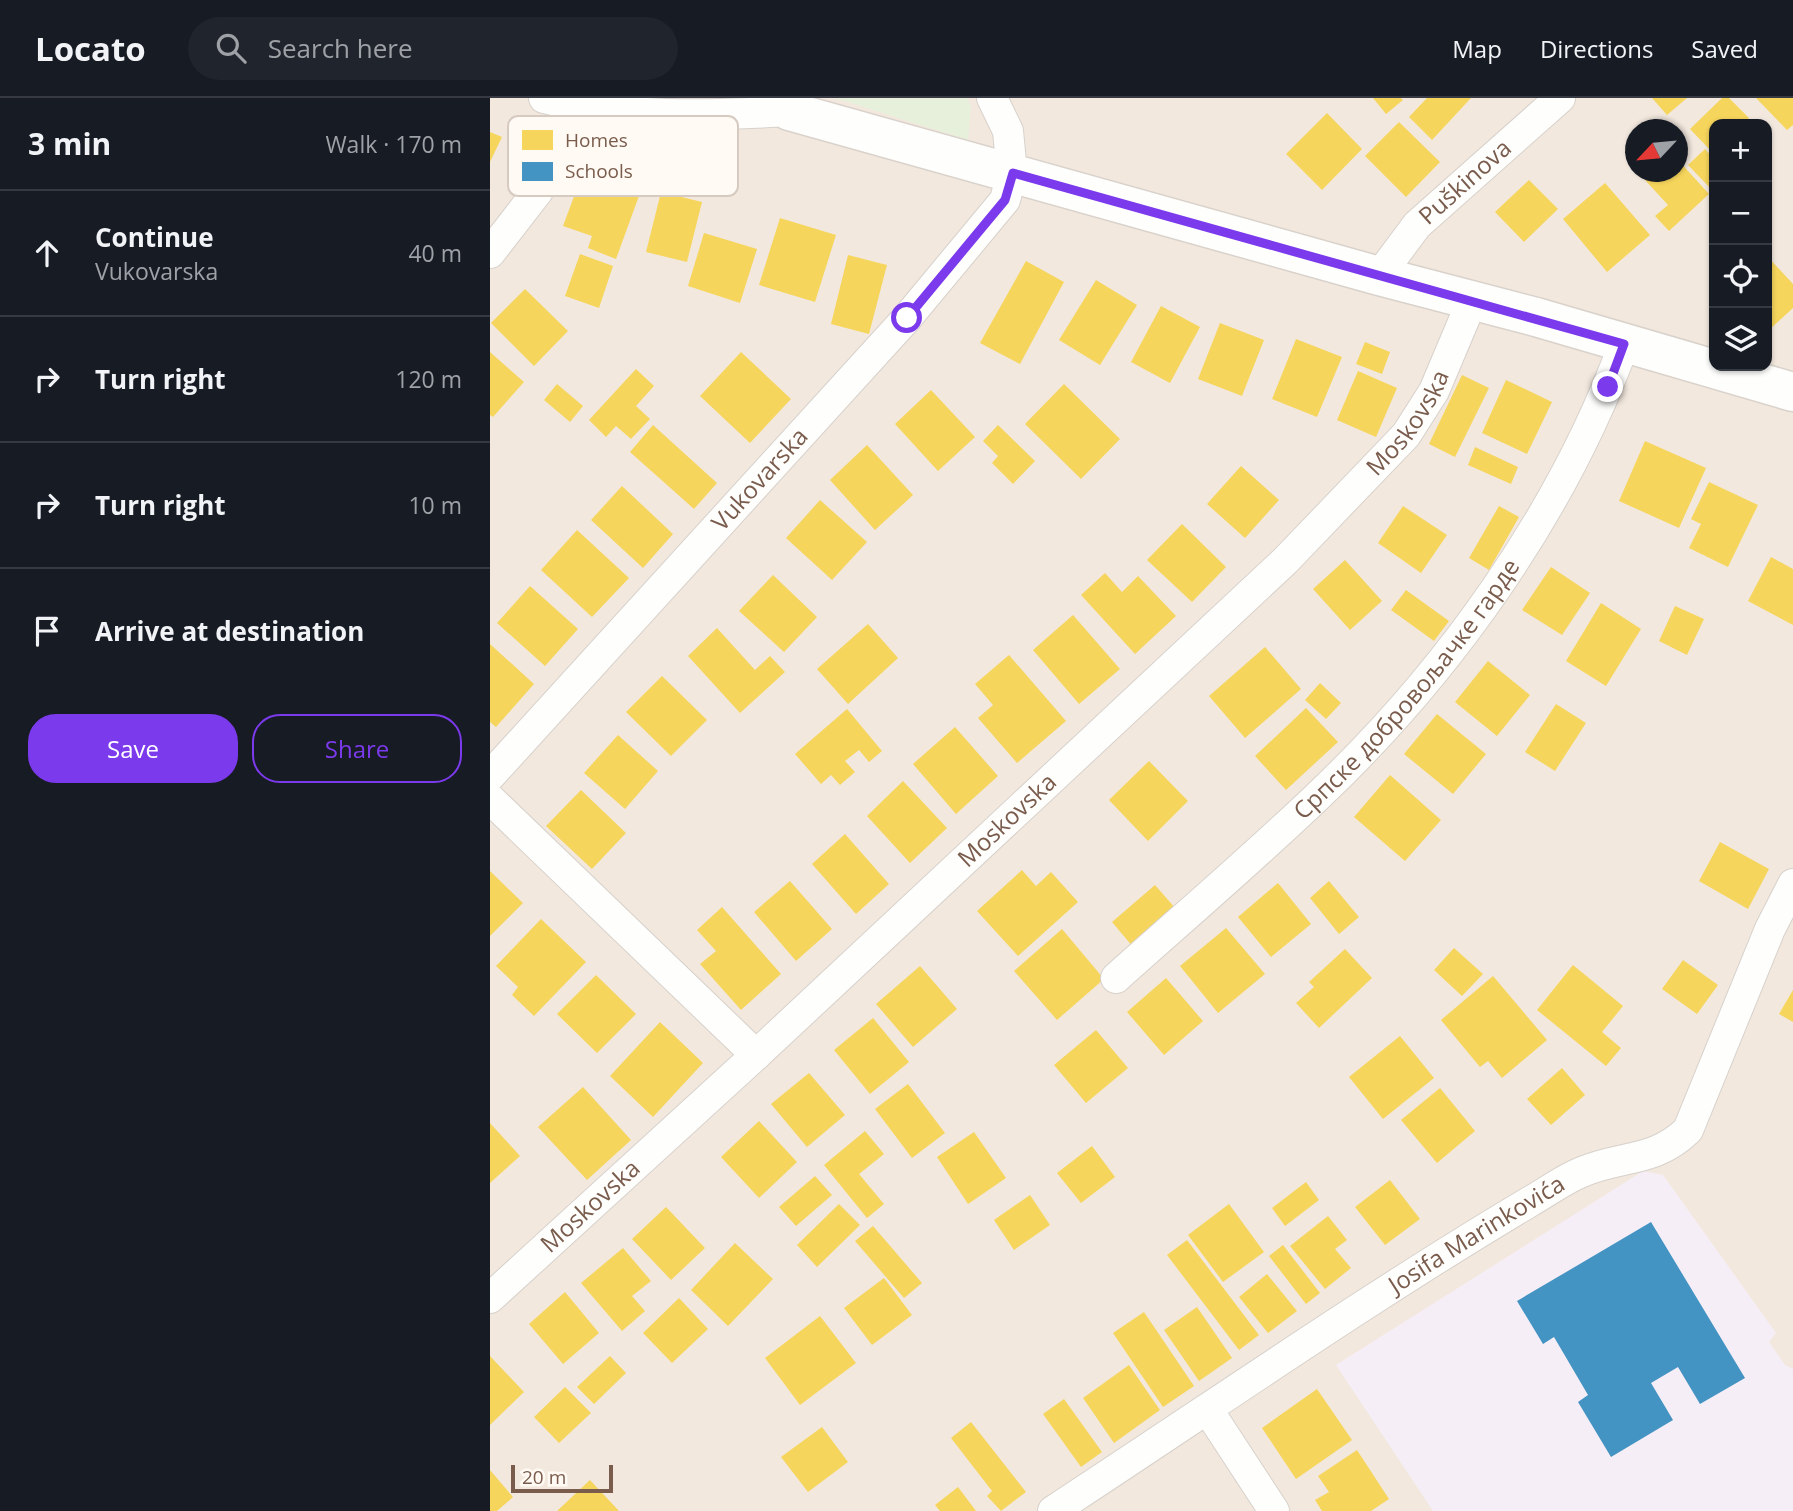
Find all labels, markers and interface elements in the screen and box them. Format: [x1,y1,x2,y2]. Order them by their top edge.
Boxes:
search box [188,17,678,80]
text: Locato [35,26,146,71]
icon: search [212,29,250,67]
text: Search here [268,30,413,66]
text: Map [1452,32,1502,65]
text: Directions [1540,32,1653,65]
text: Saved [1691,32,1758,65]
legend [508,116,738,196]
north arrow [1625,119,1688,182]
map controls [1709,119,1772,371]
button: + [1709,119,1772,182]
text: 3 min [28,123,111,164]
text: Homes [565,127,628,153]
text: Walk · 170 m [325,128,462,160]
street label: Puškinova [1411,131,1518,231]
text: Schools [565,158,633,184]
button: − [1709,182,1772,245]
text: Continue [95,219,214,255]
icon: ahead [28,234,66,272]
text: 40 m [408,237,462,269]
button: locate [1709,245,1772,308]
text: Vukovarska [95,255,218,287]
route start [891,302,922,333]
button: layers [1709,308,1772,371]
icon: right [28,360,66,398]
text: Turn right [95,361,226,397]
text: 120 m [395,363,462,395]
street label: Moskovska [1358,365,1456,482]
route end [1592,371,1623,402]
street label: Vukovarska [703,420,814,537]
icon: right [28,486,66,524]
text: Turn right [95,487,226,523]
text: 10 m [408,489,462,521]
street label: Српске добровољачке гарде [1285,552,1526,826]
icon: arrive [28,612,66,650]
text: Arrive at destination [95,613,364,649]
button: Save [28,714,238,783]
button: Share [252,714,462,783]
street label: Moskovska [950,765,1063,874]
street label: Moskovska [533,1151,646,1259]
street label: Josifa Marinkovića [1380,1166,1570,1301]
scale bar [511,1462,612,1494]
text: 20 m [522,1464,566,1490]

